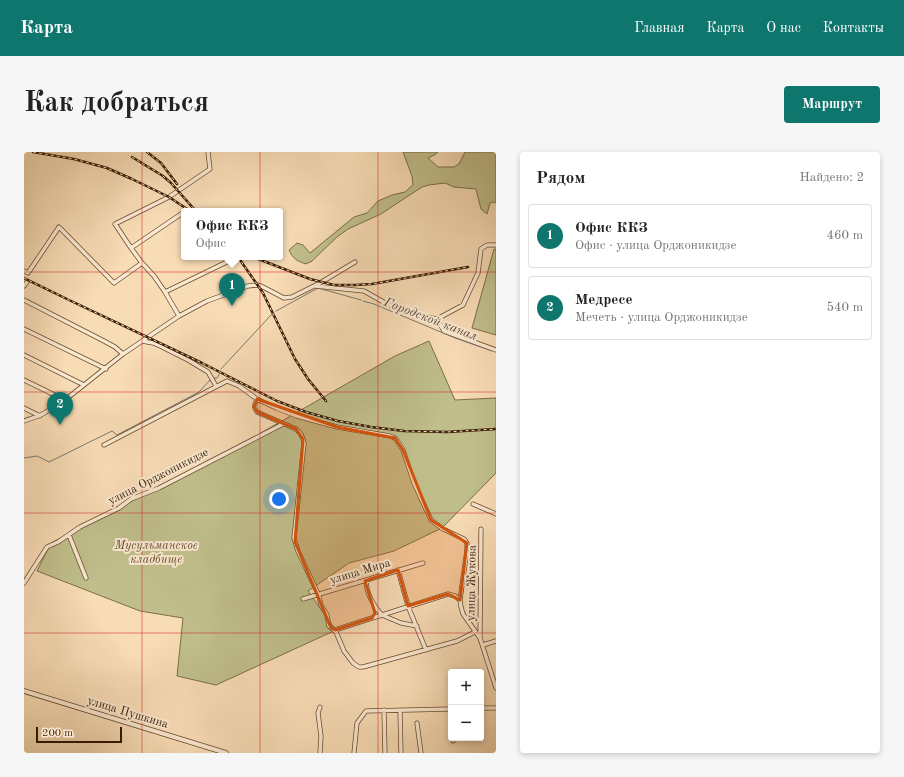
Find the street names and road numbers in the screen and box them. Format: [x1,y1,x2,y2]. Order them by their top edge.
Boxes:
street label: улица Орджоникидзе [106,446,211,507]
street label: улица Жукова [465,545,479,621]
street label: улица Мира [329,557,392,587]
street label: улица Пушкина [86,695,170,731]

